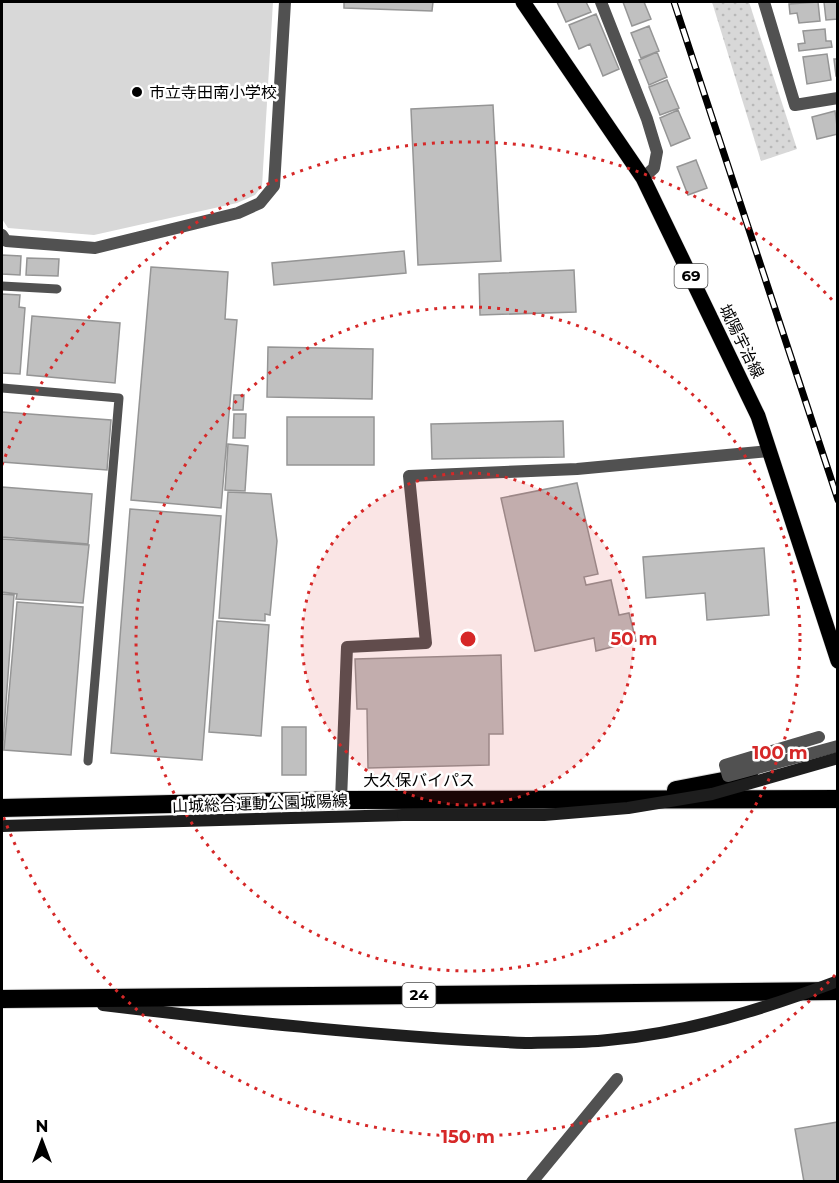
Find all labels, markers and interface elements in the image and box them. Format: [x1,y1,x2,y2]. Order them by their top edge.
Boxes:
place label: 市立寺田南小学校 [149,83,277,102]
marker: 市立寺田南小学校 [130,85,144,99]
road number: 69 [674,264,708,288]
street label: 城陽宇治線 [715,301,768,381]
text: 50 m [611,628,657,650]
centre of rings [458,629,478,649]
text: 100 m [752,742,808,764]
street label: 大久保バイパス [363,771,475,790]
street label: 山城総合運動公園城陽線 [172,791,348,816]
road number: 24 [402,983,436,1007]
north arrow [12,1111,72,1171]
text: N [36,1117,48,1136]
text: 150 m [441,1126,495,1148]

